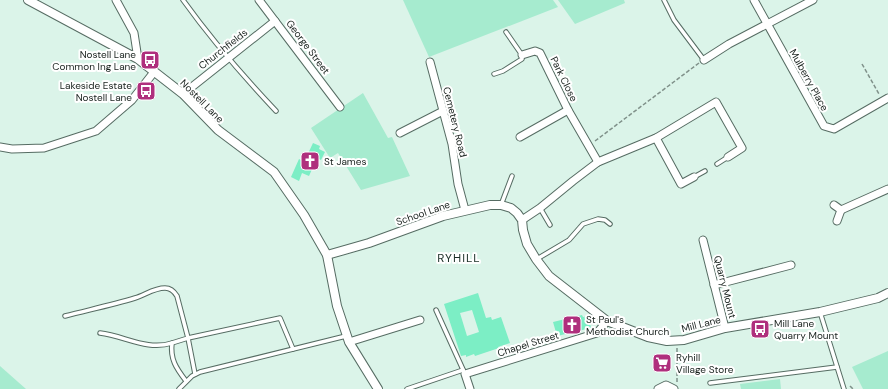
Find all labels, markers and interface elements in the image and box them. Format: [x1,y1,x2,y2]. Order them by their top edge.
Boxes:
street label: George Street [283,17,333,77]
street label: Churchfields [196,26,250,72]
street label: Mulberry Place [787,47,832,114]
place label: Nostell Lane Common Ing Lane [52,48,136,73]
bus stop icon: Nostell Lane Common Ing Lane [139,49,161,71]
street label: Park Close [548,54,581,104]
street label: Nostell Lane [177,76,227,126]
place label: Lakeside Estate Nostell Lane [60,79,132,104]
bus stop icon: Lakeside Estate Nostell Lane [135,80,157,102]
street label: Cemetery Road [440,86,470,158]
church icon: St James [299,150,321,172]
place label: St James [324,155,366,168]
street label: School Lane [394,198,452,228]
district label: RYHILL [437,250,481,266]
street label: Quarry Mount [711,254,739,320]
place label: St Paul's Methodist Church [586,313,669,338]
street label: Mill Lane [680,313,722,335]
church icon: St Paul's Methodist Church [561,314,583,336]
place label: Mill Lane Quarry Mount [774,317,838,342]
bus stop icon: Mill Lane Quarry Mount [749,318,771,340]
street label: Chapel Street [496,328,560,360]
place label: Ryhill Village Store [676,351,734,376]
supermarket icon: Ryhill Village Store [651,352,673,374]

